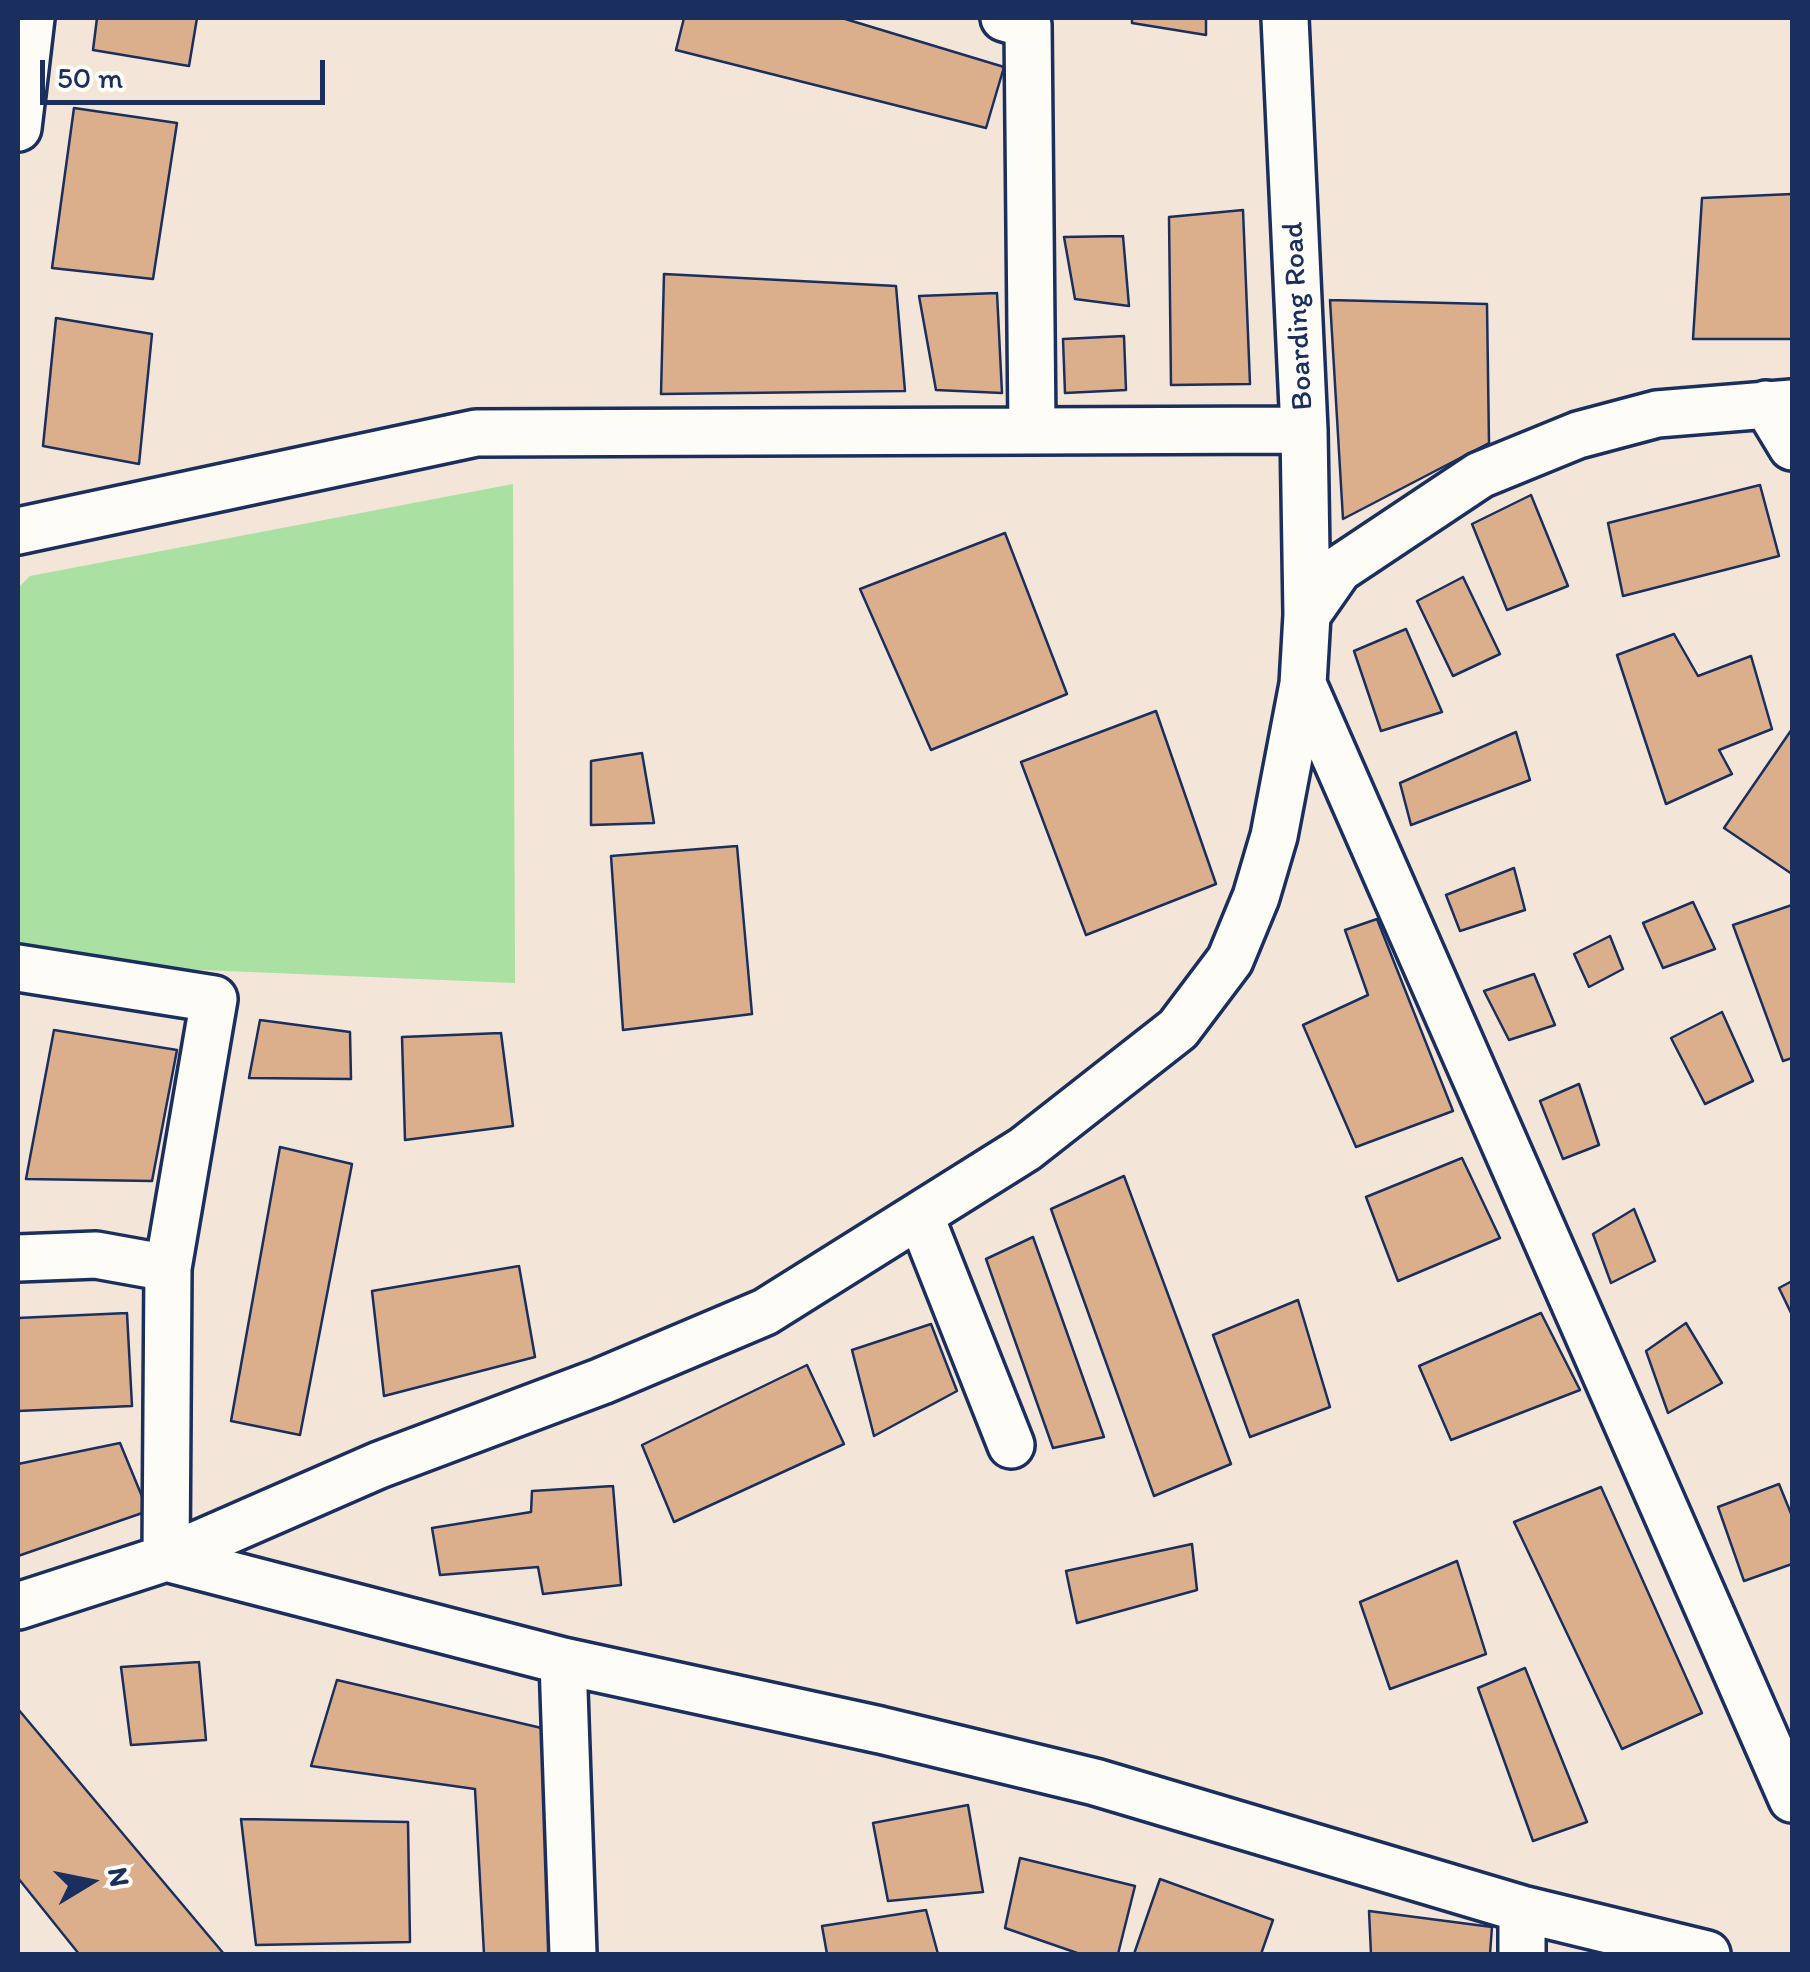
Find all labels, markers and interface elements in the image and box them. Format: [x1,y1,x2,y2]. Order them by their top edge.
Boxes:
scale bar [45,40,330,102]
text: 50 m [57,59,123,96]
street label: Boarding Road [1276,221,1322,411]
north arrow [40,1832,140,1932]
text: N [101,1865,138,1889]

